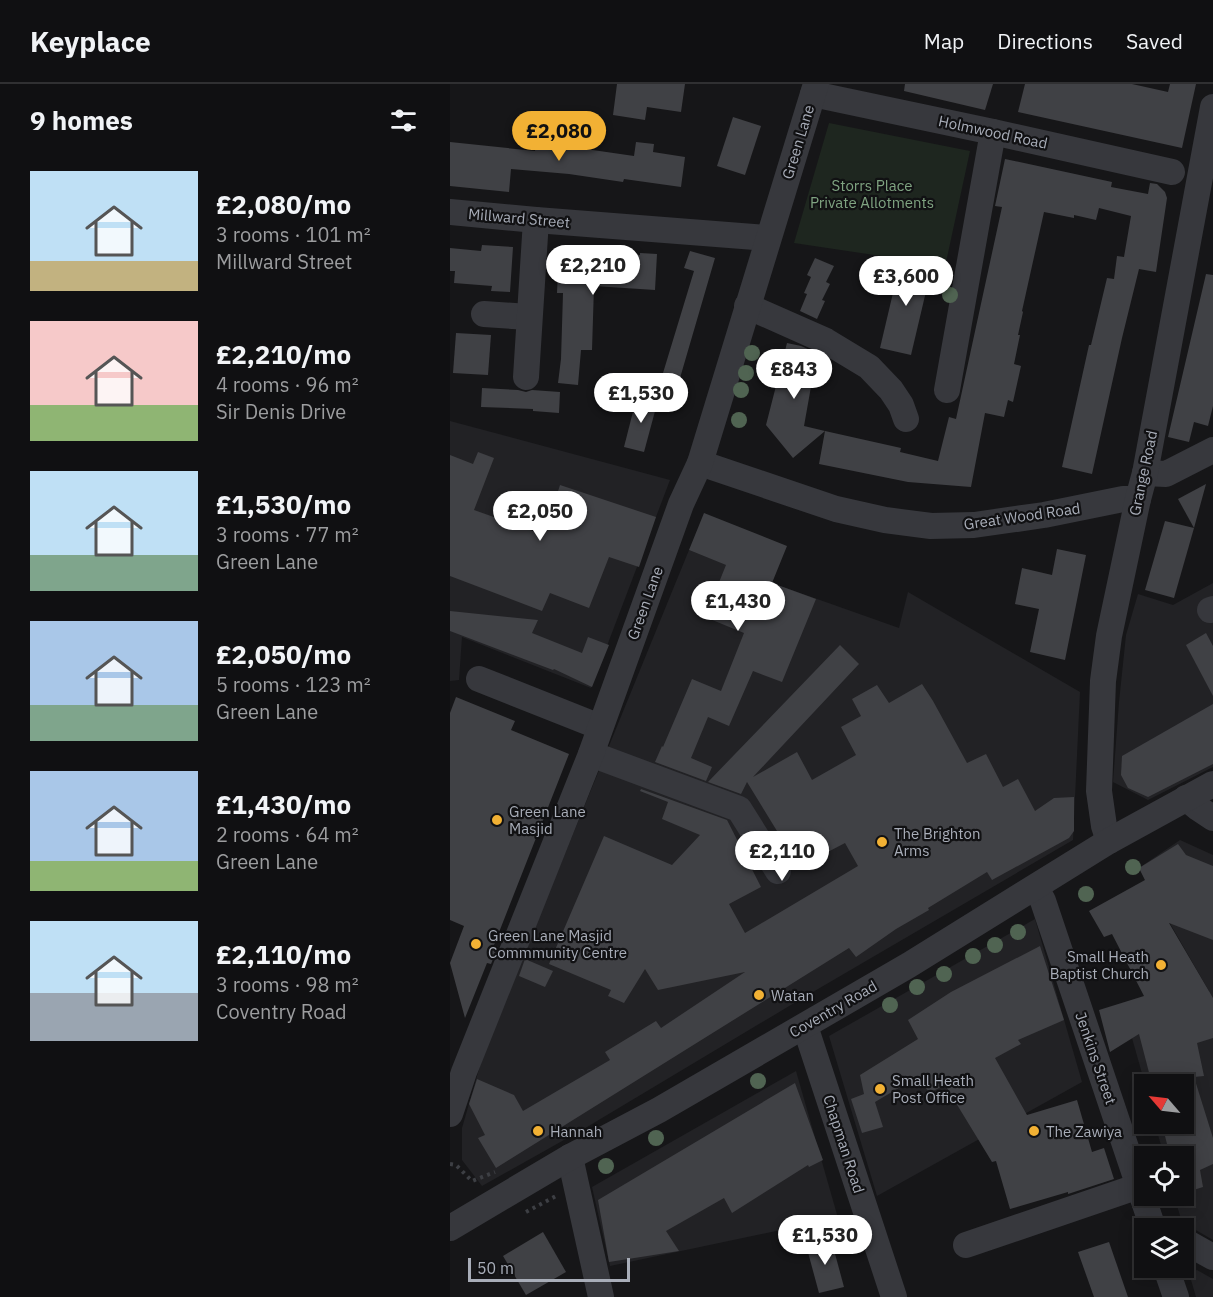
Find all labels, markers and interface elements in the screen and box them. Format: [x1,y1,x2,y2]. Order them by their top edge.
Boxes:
text: Keyplace [30,23,151,60]
text: Map [924,27,964,55]
text: Directions [997,27,1093,55]
text: Saved [1126,27,1183,55]
text: 9 homes [30,103,133,137]
street label: Green Lane [778,103,818,181]
icon: filters [387,104,420,137]
pin: £2,080 [510,111,608,162]
street label: Holmwood Road [937,111,1049,153]
text: £2,080 [526,117,592,144]
park label: Storrs Place Private Allotments [810,176,934,212]
text: £2,080/mo [216,187,351,221]
icon: home [78,195,150,267]
street label: Millward Street [467,204,571,232]
text: 3 rooms · 101 m² [216,221,371,248]
pin: £2,210 [544,245,642,296]
text: Millward Street [216,248,352,275]
text: £2,210 [560,251,626,278]
pin: £3,600 [857,256,955,307]
text: £3,600 [873,262,939,289]
text: £2,210/mo [216,337,351,371]
icon: home [78,345,150,417]
pin: £843 [758,349,830,400]
text: £843 [770,355,818,382]
text: 4 rooms · 96 m² [216,371,359,398]
pin: £1,530 [592,373,690,424]
text: £1,530 [608,379,674,406]
text: Sir Denis Drive [216,398,346,425]
street label: Grange Road [1125,429,1161,517]
text: £1,530/mo [216,487,351,521]
pin: £2,050 [491,491,589,542]
icon: home [78,495,150,567]
text: £2,050 [507,497,573,524]
street label: Great Wood Road [962,498,1082,534]
text: 3 rooms · 77 m² [216,521,359,548]
text: Green Lane [216,548,318,575]
street label: Green Lane [623,564,667,642]
pin: £1,430 [689,581,787,632]
text: £1,430 [705,587,771,614]
text: £2,050/mo [216,637,351,671]
icon: home [78,645,150,717]
text: 5 rooms · 123 m² [216,671,371,698]
text: Green Lane [216,698,318,725]
text: £1,430/mo [216,787,351,821]
icon: home [78,795,150,867]
place label: Green Lane Masjid [509,802,586,838]
marker: Green Lane Masjid [490,813,504,827]
text: 2 rooms · 64 m² [216,821,359,848]
place label: The Brighton Arms [894,824,981,860]
pin: £2,110 [733,831,831,882]
marker: The Brighton Arms [875,835,889,849]
text: £2,110 [749,837,815,864]
text: Green Lane [216,848,318,875]
place label: Green Lane Masjid Commmunity Centre [488,926,627,962]
text: £2,110/mo [216,937,351,971]
marker: Green Lane Masjid Commmunity Centre [469,937,483,951]
icon: home [78,945,150,1017]
place label: Small Heath Baptist Church [1050,947,1149,983]
marker: Small Heath Baptist Church [1154,958,1168,972]
text: 3 rooms · 98 m² [216,971,359,998]
street label: Coventry Road [786,976,880,1042]
place label: Watan [771,986,814,1005]
marker: Watan [752,988,766,1002]
text: Coventry Road [216,998,347,1025]
street label: Jenkins Street [1071,1009,1121,1107]
place label: Small Heath Post Office [892,1071,974,1107]
north arrow [1134,1074,1194,1134]
map controls [1134,1074,1194,1278]
marker: Small Heath Post Office [873,1082,887,1096]
street label: Chapman Road [819,1092,869,1196]
place label: Hannah [550,1122,602,1141]
place label: The Zawiya [1046,1122,1122,1141]
marker: Hannah [531,1124,545,1138]
marker: The Zawiya [1027,1124,1041,1138]
button: locate [1134,1146,1194,1206]
pin: £1,530 [776,1215,874,1266]
button: layers [1134,1218,1194,1278]
text: £1,530 [792,1221,858,1248]
scale bar [468,1255,630,1282]
text: 50 m [477,1258,514,1278]

